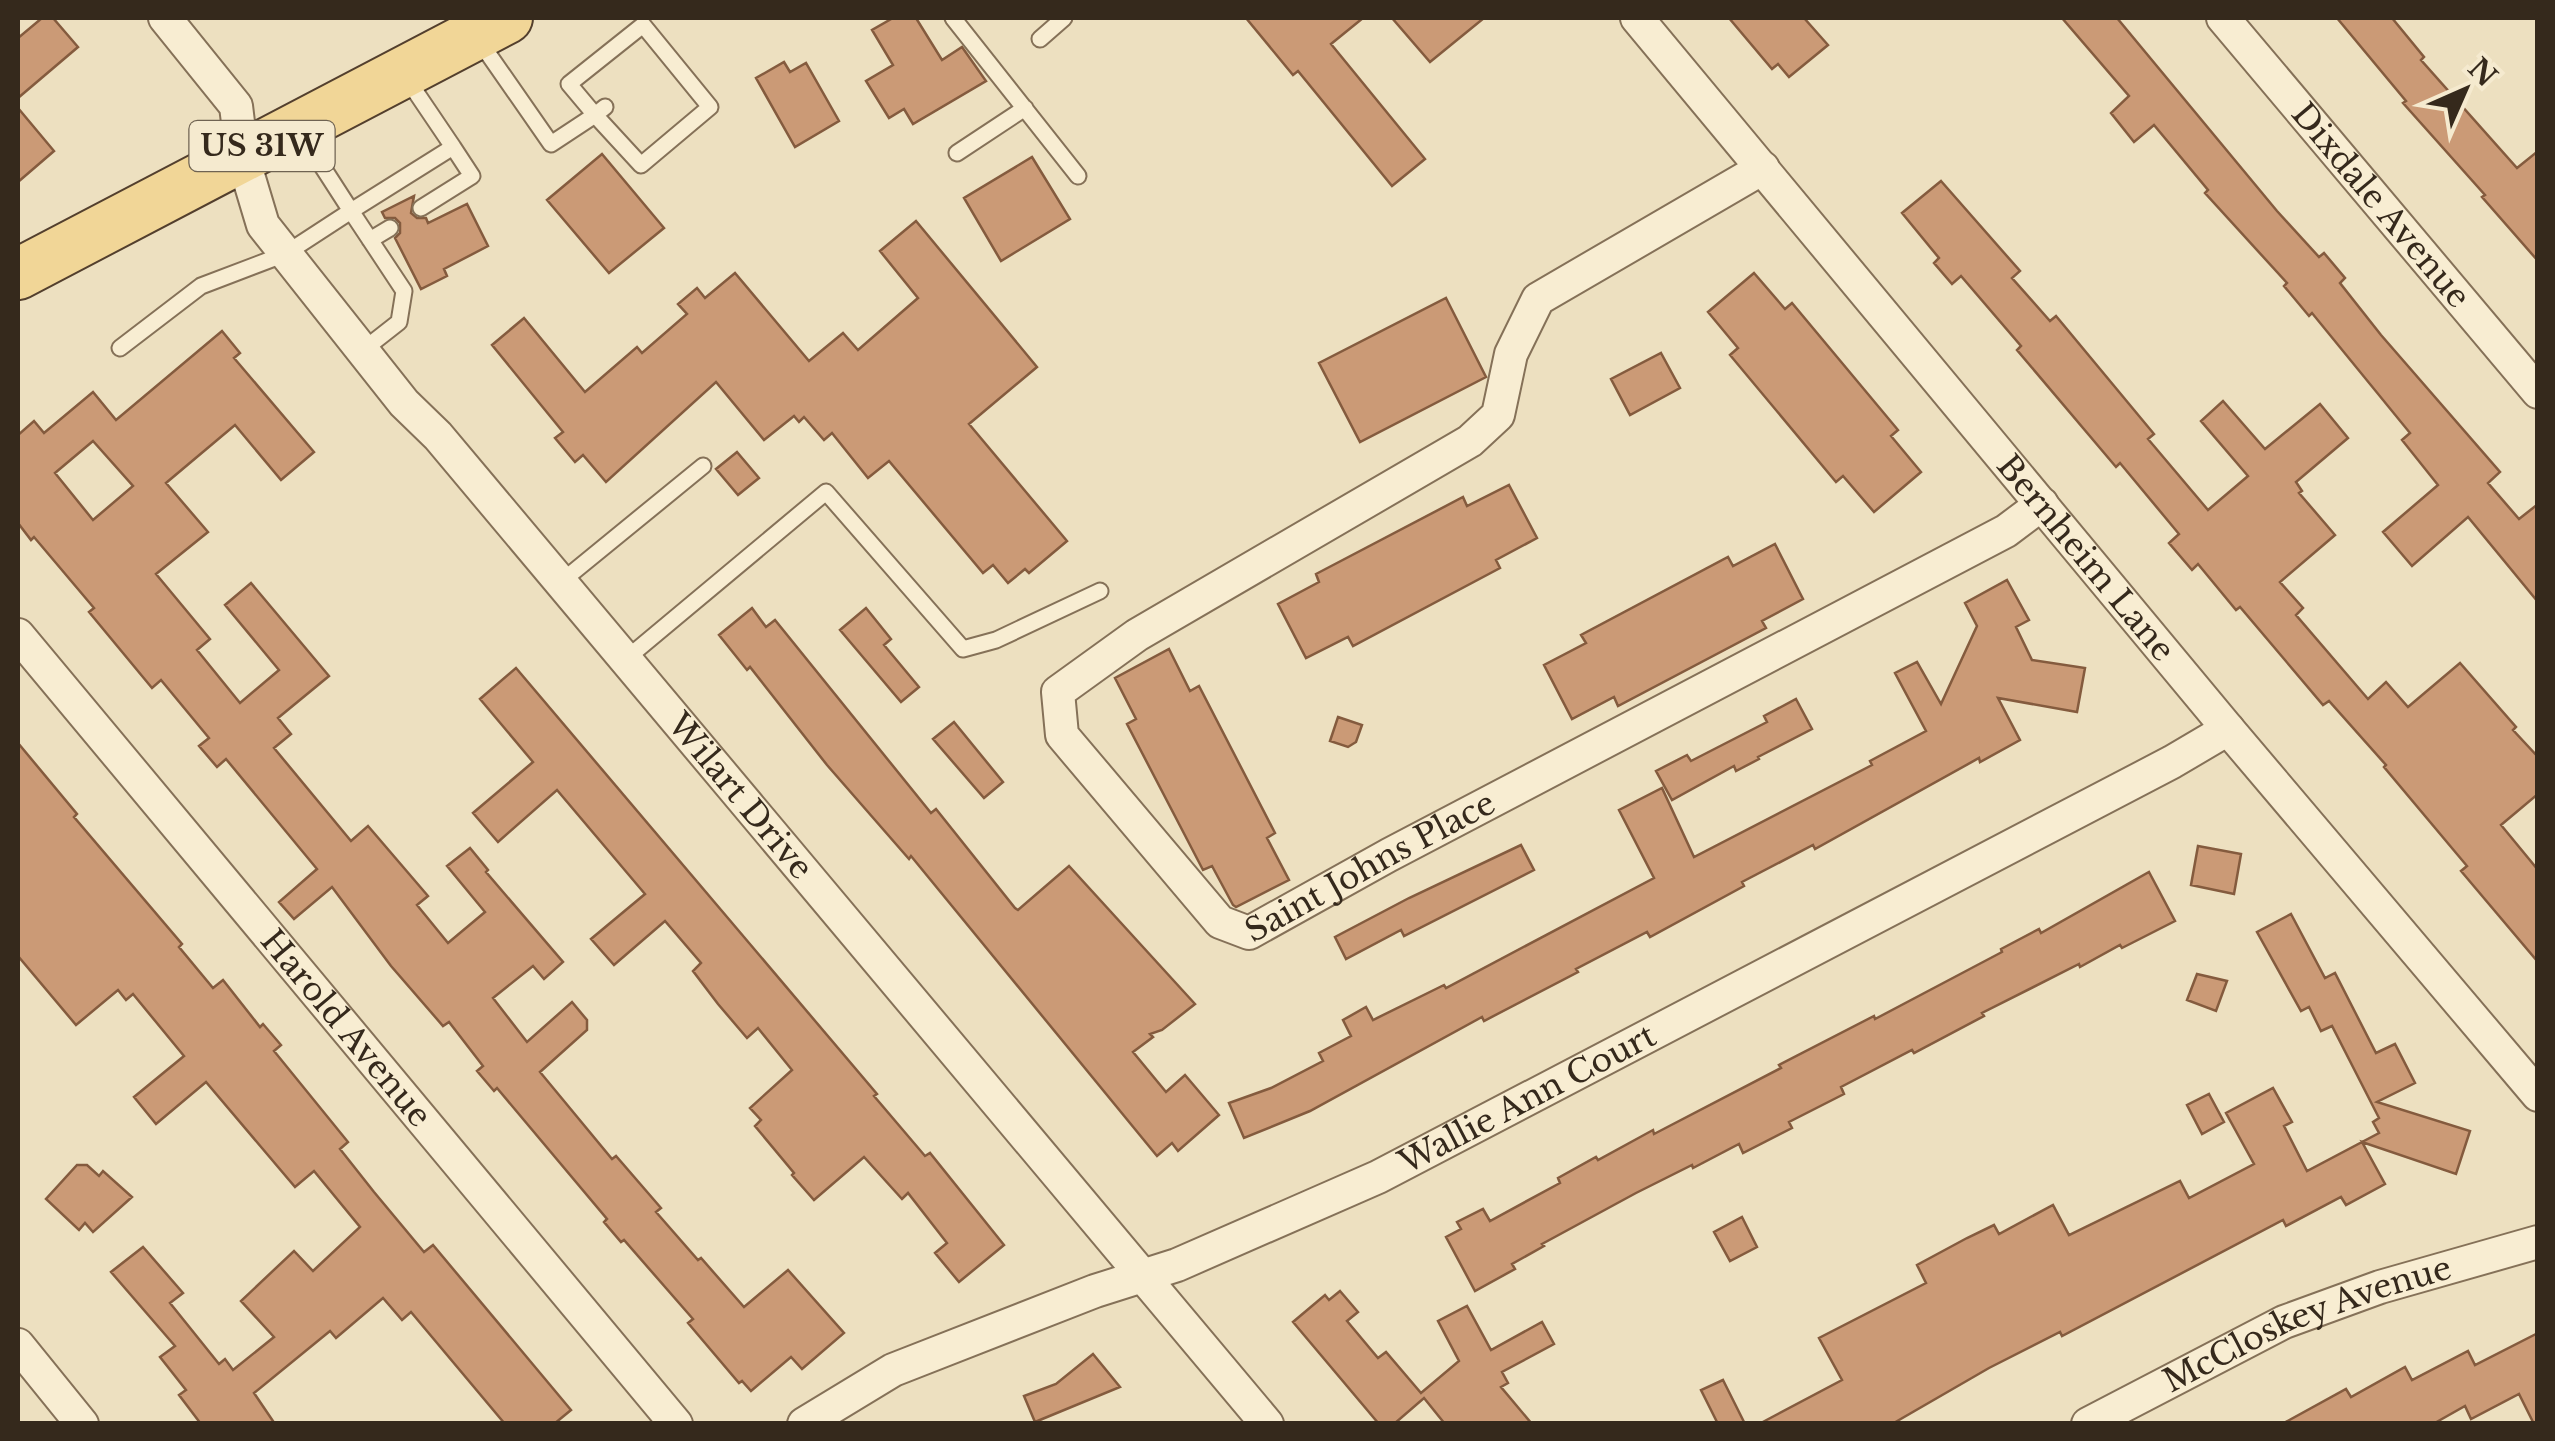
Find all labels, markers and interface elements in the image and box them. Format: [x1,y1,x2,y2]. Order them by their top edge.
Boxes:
north arrow [2415,40,2515,140]
text: N [2461,51,2504,94]
street label: Dixdale Avenue [2283,95,2479,316]
road number: US 31W [190,121,334,171]
street label: Bernheim Lane [1988,446,2183,669]
street label: Wilart Drive [658,704,821,887]
street label: Saint Johns Place [1238,783,1502,951]
street label: Harold Avenue [252,921,440,1135]
street label: Wallie Ann Court [1391,1015,1663,1183]
street label: McCloskey Avenue [2157,1248,2456,1401]

